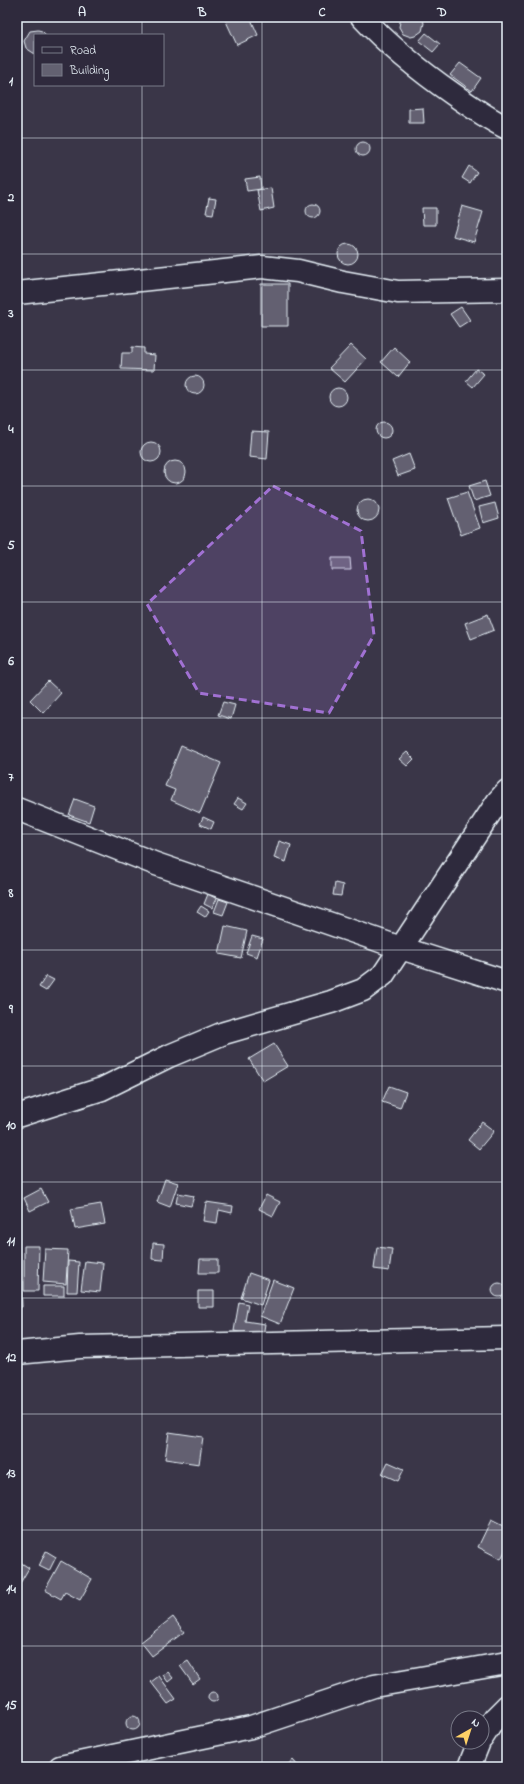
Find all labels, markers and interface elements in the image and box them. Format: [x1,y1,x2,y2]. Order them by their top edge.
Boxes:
text: A [78,3,86,22]
text: B [197,3,207,22]
text: C [318,3,326,22]
text: D [436,3,447,22]
legend [34,34,164,86]
text: Road [70,42,96,60]
text: Building [69,62,109,81]
text: 1 [9,72,14,91]
text: 2 [7,188,15,207]
text: 3 [7,304,14,323]
text: 4 [7,420,14,439]
text: 5 [7,536,15,555]
text: 6 [7,652,14,671]
text: 7 [8,768,14,787]
text: 8 [8,884,14,903]
text: 9 [8,1000,14,1019]
text: 10 [6,1116,16,1135]
text: 11 [7,1232,16,1251]
text: 12 [6,1348,17,1367]
text: 13 [6,1464,16,1483]
text: 14 [6,1580,16,1599]
text: 15 [5,1696,17,1715]
north arrow [450,1710,490,1750]
text: N [468,1714,484,1732]

